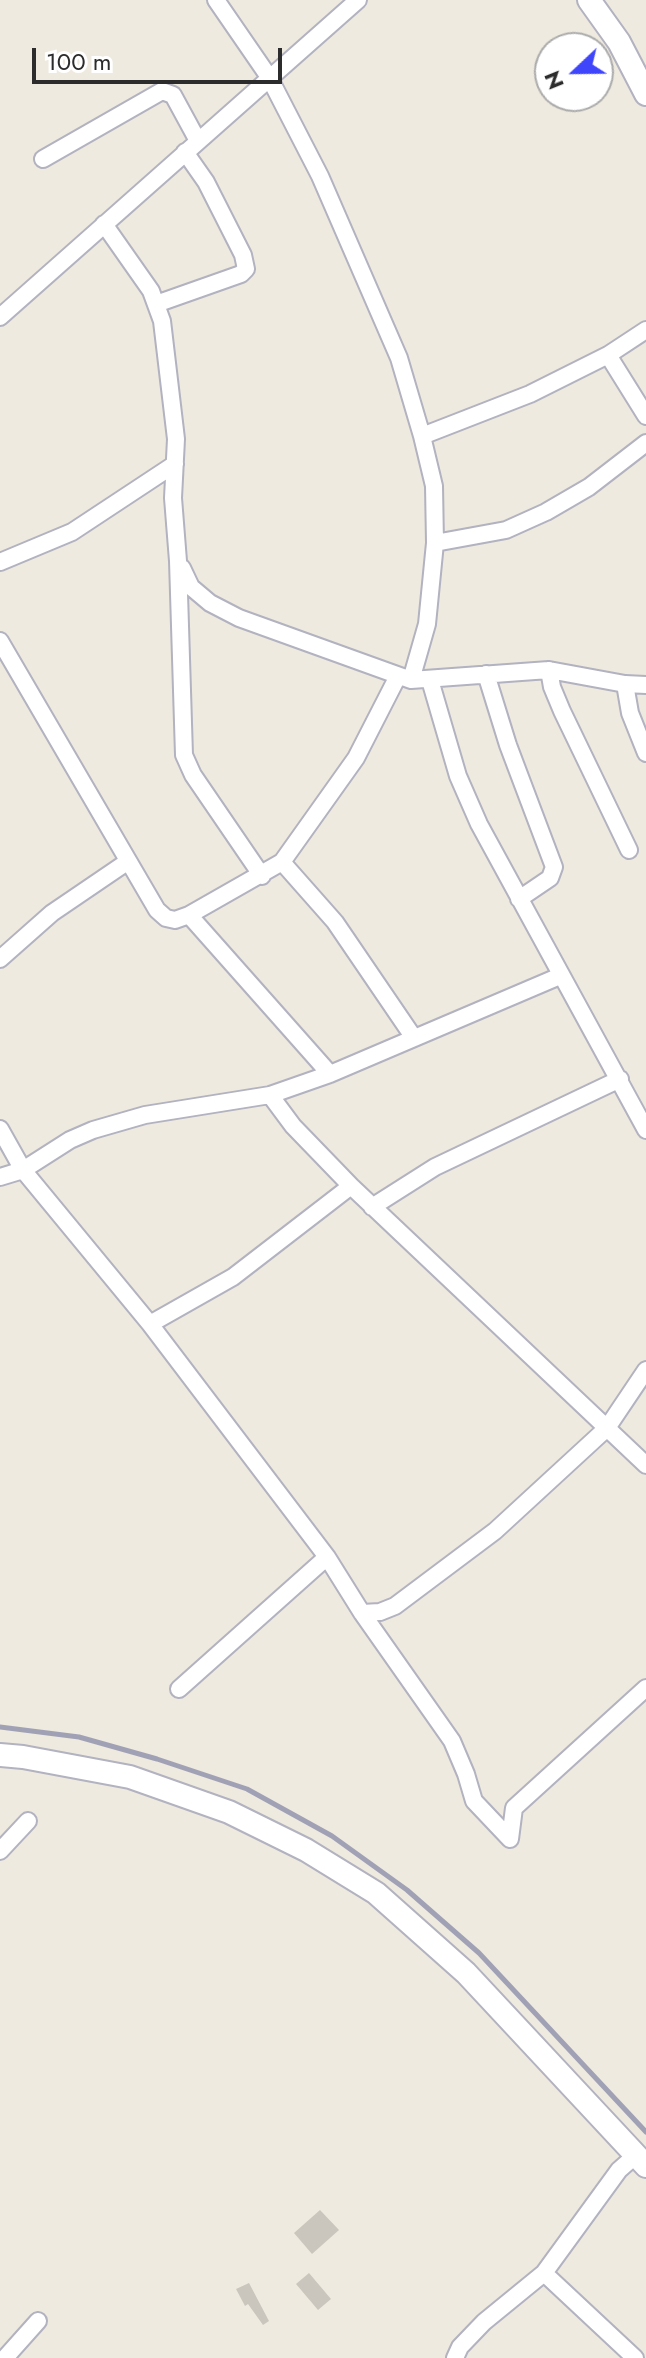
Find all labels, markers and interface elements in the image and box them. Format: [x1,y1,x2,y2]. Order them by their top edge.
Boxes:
scale bar [36,32,286,82]
north arrow [534,32,614,112]
text: 100 m [46,44,112,79]
text: N [535,66,572,94]

